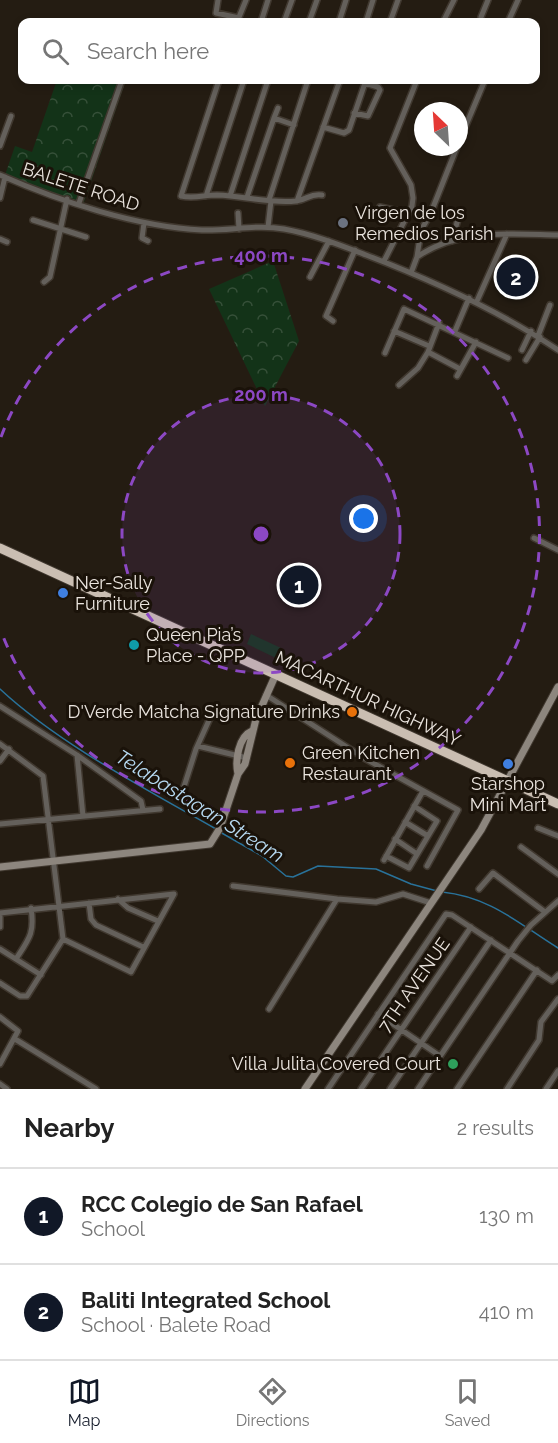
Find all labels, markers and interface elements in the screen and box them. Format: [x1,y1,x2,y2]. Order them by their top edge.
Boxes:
search box [18,18,540,84]
icon: search [39,35,72,68]
text: Search here [87,38,209,64]
north arrow [414,102,468,156]
street label: BALETE ROAD [20,158,142,215]
place label: Virgen de los Remedios Parish [355,202,494,244]
marker: Virgen de los Remedios Parish [336,216,350,230]
text: 400 m [234,245,288,266]
pin: 2 [496,254,536,300]
text: 200 m [234,384,288,405]
your location [349,504,378,533]
centre of rings [251,524,271,544]
pin: 1 [280,562,318,608]
place label: Ner-Sally Furniture [75,572,153,614]
marker: Ner-Sally Furniture [56,586,70,600]
place label: Queen Pia’s Place - QPP [146,624,245,666]
marker: Queen Pia’s Place - QPP [127,638,141,652]
street label: MACARTHUR HIGHWAY [272,646,464,751]
place label: D'Verde Matcha Signature Drinks [68,701,340,722]
marker: D'Verde Matcha Signature Drinks [345,705,359,719]
place label: Green Kitchen Restaurant [302,742,420,784]
water label: Telabastagan Stream [112,745,288,867]
marker: Green Kitchen Restaurant [283,756,297,770]
marker: Starshop Mini Mart [501,757,515,771]
place label: Starshop Mini Mart [470,773,546,815]
street label: 7TH AVENUE [373,933,454,1036]
place label: Villa Julita Covered Court [232,1053,441,1074]
marker: Villa Julita Covered Court [446,1057,460,1071]
text: Nearby [24,1113,114,1143]
text: 2 results [457,1116,534,1140]
text: RCC Colegio de San Rafael [81,1191,363,1217]
text: 1 [39,1204,48,1228]
text: 130 m [479,1204,534,1228]
text: School [81,1217,145,1241]
text: Baliti Integrated School [81,1287,330,1313]
text: 2 [38,1300,49,1324]
text: 410 m [479,1300,534,1324]
text: School · Balete Road [81,1313,271,1337]
tab: Map [68,1375,101,1430]
tab: Directions [236,1375,310,1430]
tab: Saved [445,1375,490,1430]

